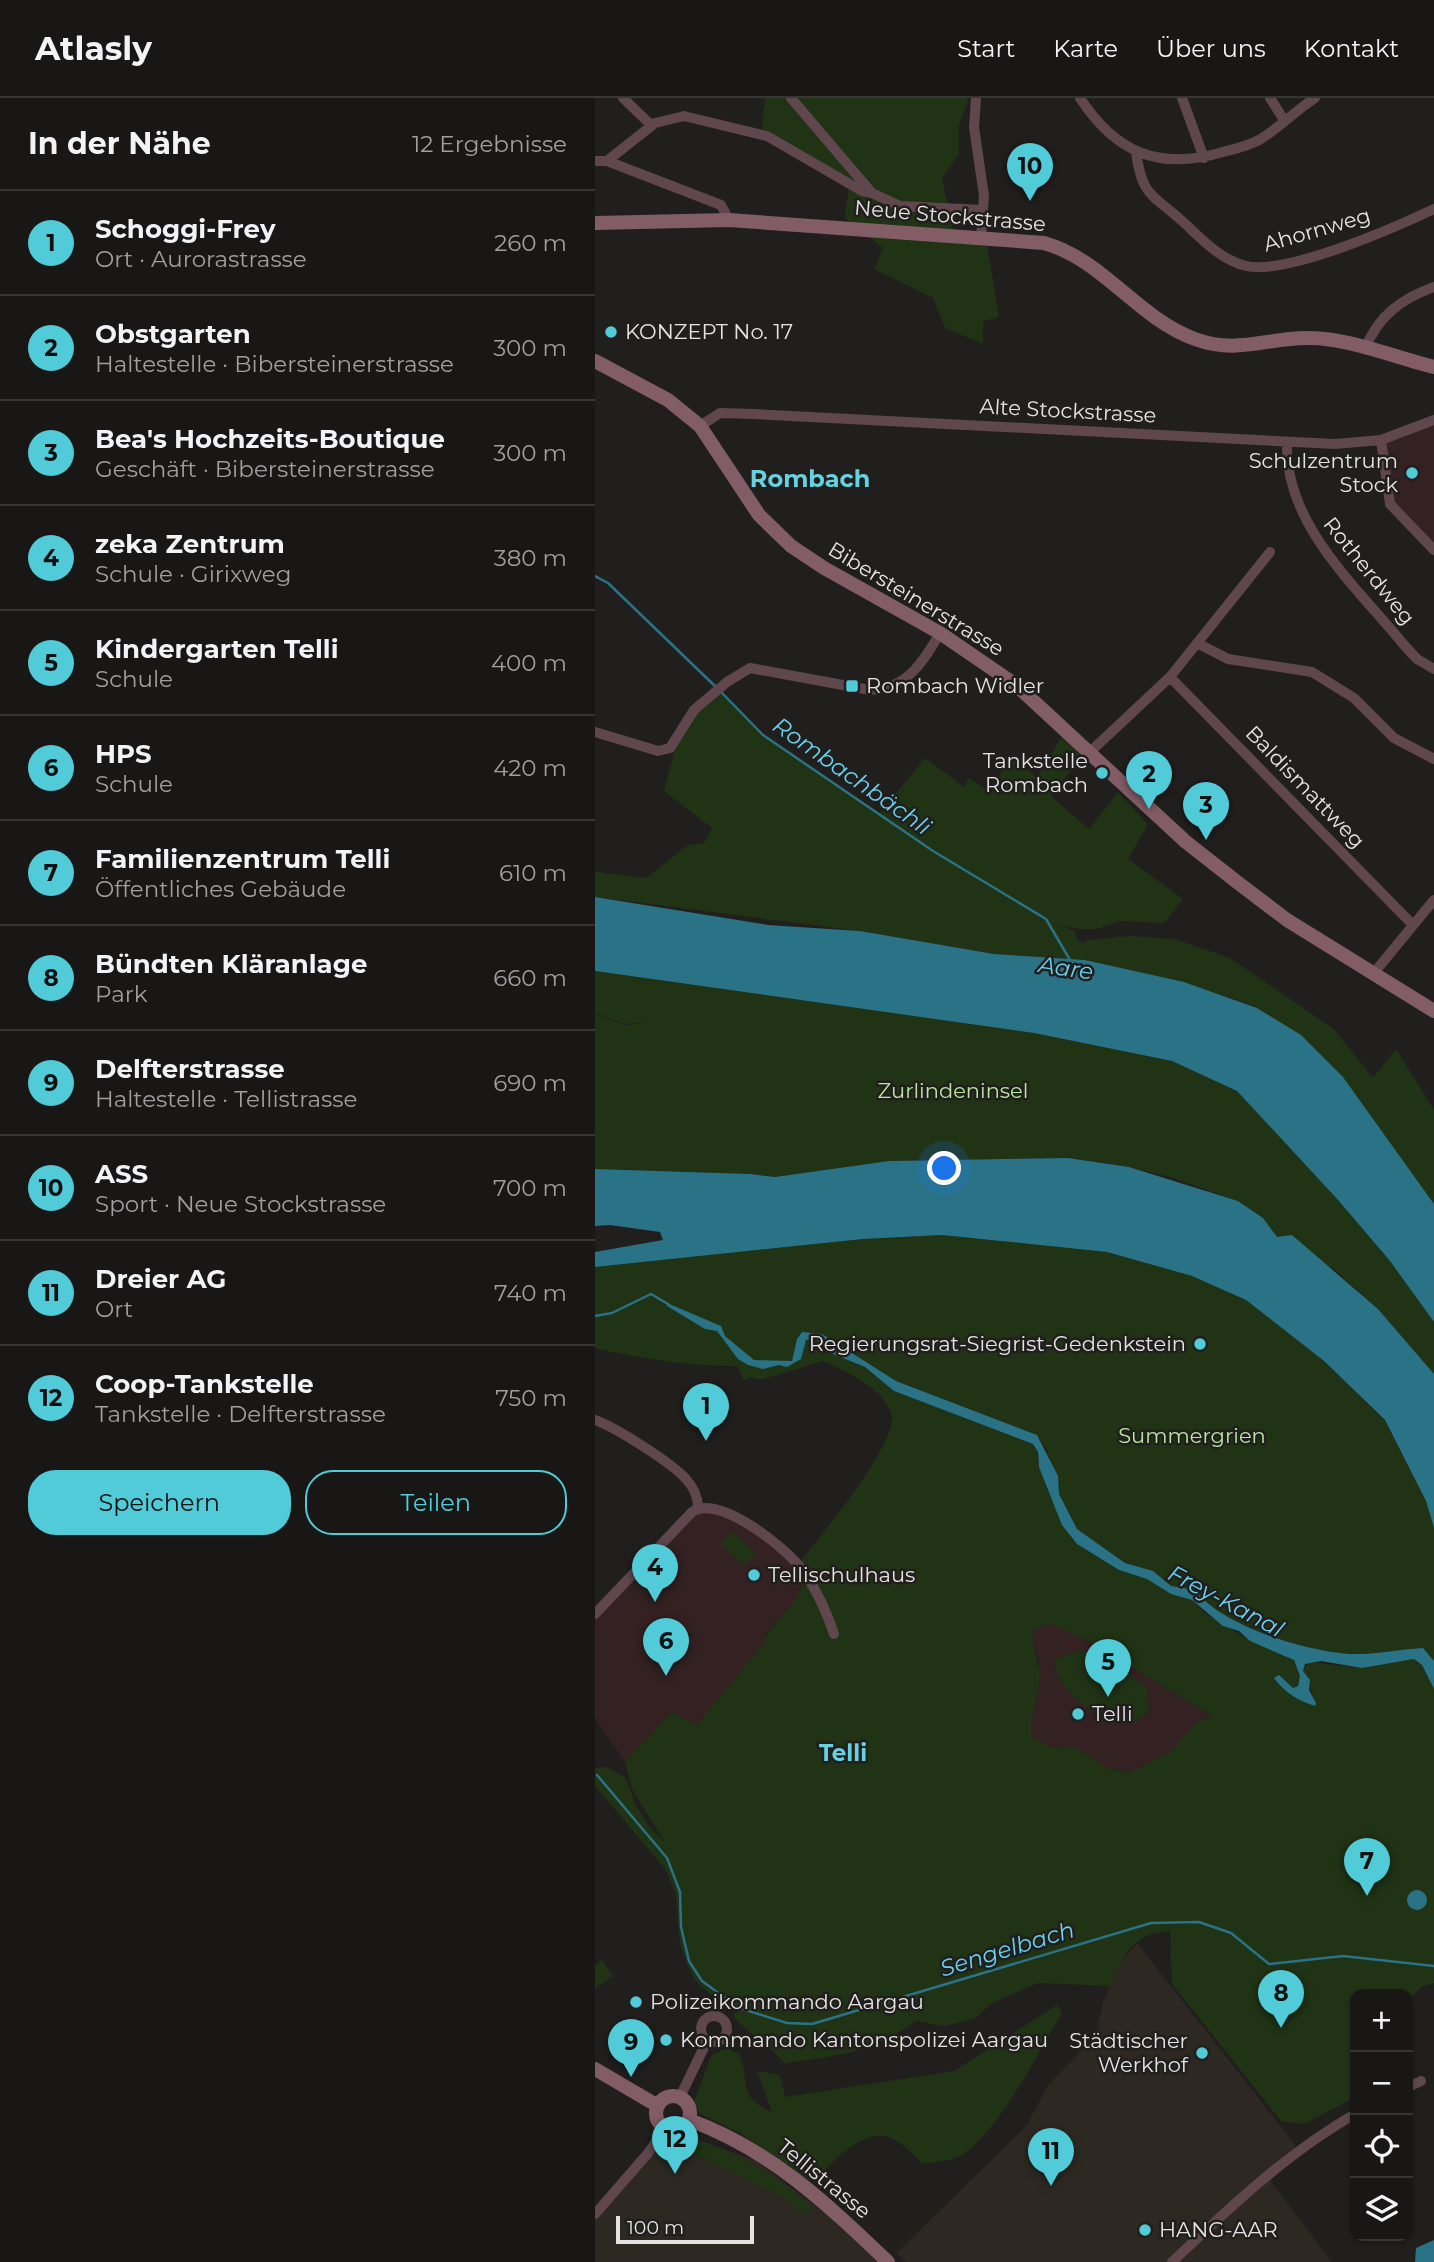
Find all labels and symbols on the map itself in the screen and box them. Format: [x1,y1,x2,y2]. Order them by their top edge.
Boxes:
pin: 10 [1007,143,1053,201]
street label: Neue Stockstrasse [853,195,1047,236]
street label: Ahornweg [1261,202,1373,257]
place label: KONZEPT No. 17 [625,319,793,344]
marker: KONZEPT No. 17 [603,324,619,340]
street label: Alte Stockstrasse [979,393,1157,428]
place label: Schulzentrum Stock [1249,448,1398,497]
district label: Rombach [750,464,870,493]
marker: Schulzentrum Stock [1404,465,1420,481]
street label: Rotherdweg [1318,512,1420,630]
street label: Bibersteinerstrasse [824,536,1009,661]
place label: Rombach Widler [866,673,1044,698]
marker: Rombach Widler [844,678,860,694]
water label: Rombachbächli [767,711,937,842]
street label: Baldismattweg [1241,720,1370,853]
place label: Tankstelle Rombach [983,748,1088,797]
pin: 2 [1126,751,1172,809]
marker: Tankstelle Rombach [1094,765,1110,781]
pin: 3 [1183,782,1229,840]
water label: Aare [1035,950,1095,986]
park label: Zurlindeninsel [878,1078,1028,1103]
your location [927,1151,961,1185]
place label: Regierungsrat-Siegrist-Gedenkstein [809,1331,1186,1356]
marker: Regierungsrat-Siegrist-Gedenkstein [1192,1336,1208,1352]
pin: 1 [683,1383,729,1441]
park label: Summergrien [1118,1423,1266,1448]
pin: 4 [632,1544,678,1602]
water label: Frey-Kanal [1163,1559,1289,1643]
place label: Tellischulhaus [768,1562,915,1587]
marker: Tellischulhaus [746,1567,762,1583]
pin: 6 [643,1618,689,1676]
pin: 5 [1085,1639,1131,1697]
place label: Telli [1092,1701,1133,1726]
marker: Telli [1070,1706,1086,1722]
district label: Telli [819,1739,867,1767]
pin: 7 [1344,1838,1390,1896]
water label: Sengelbach [936,1915,1078,1983]
pin: 8 [1258,1970,1304,2028]
place label: Polizeikommando Aargau [650,1989,924,2014]
marker: Polizeikommando Aargau [628,1994,644,2010]
pin: 9 [608,2019,654,2077]
place label: Kommando Kantonspolizei Aargau [680,2027,1048,2052]
place label: Städtischer Werkhof [1069,2028,1189,2077]
marker: Kommando Kantonspolizei Aargau [658,2032,674,2048]
marker: Städtischer Werkhof [1194,2045,1210,2061]
pin: 12 [652,2116,698,2174]
pin: 11 [1028,2128,1074,2186]
street label: Tellistrasse [773,2134,876,2224]
scale bar [616,2213,754,2245]
place label: HANG-AAR [1159,2217,1278,2242]
marker: HANG-AAR [1137,2222,1153,2238]

